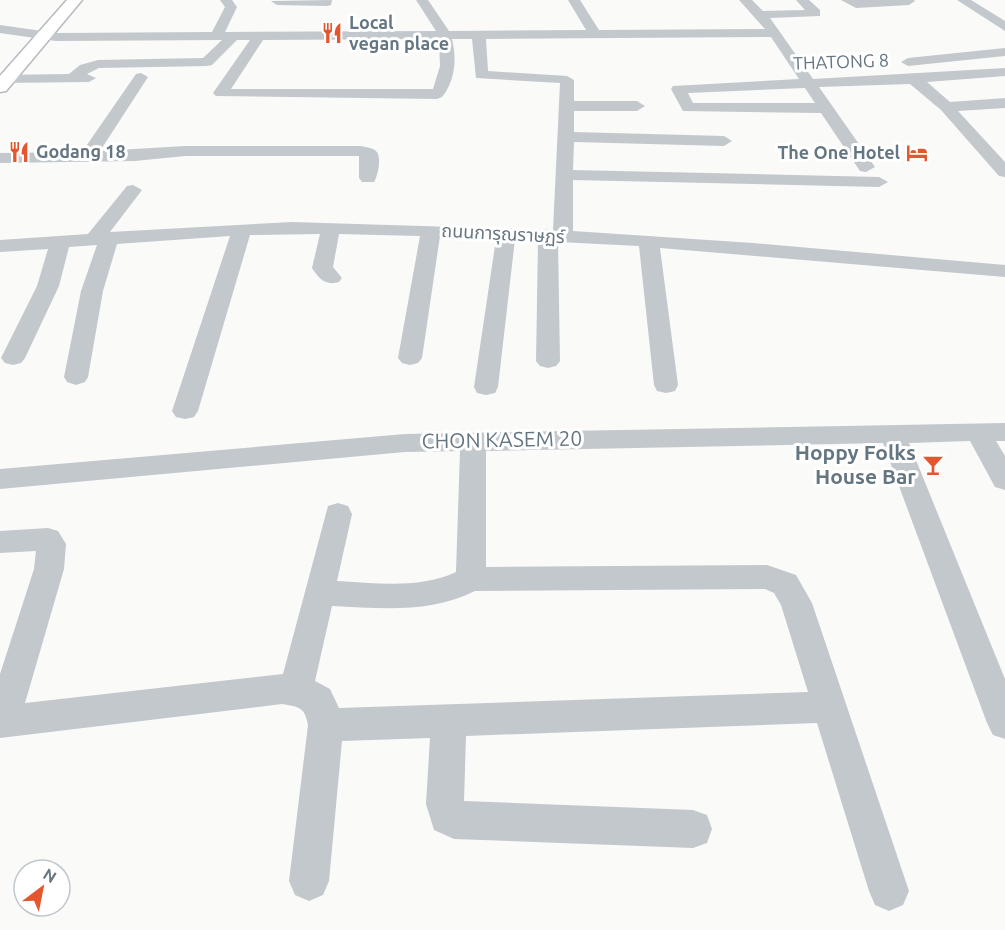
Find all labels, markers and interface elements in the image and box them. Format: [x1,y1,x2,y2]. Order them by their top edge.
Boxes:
place label: Local vegan place [349,12,449,53]
restaurant icon: Local vegan place [320,21,344,45]
street label: THATONG 8 [793,49,889,73]
restaurant icon: Godang 18 [7,140,31,164]
place label: Godang 18 [36,141,126,161]
hotel icon: The One Hotel [905,141,929,165]
place label: The One Hotel [778,142,901,162]
street label: ถนนการุณราษฏร์ [441,220,566,248]
street label: CHON KASEM 20 [421,426,582,452]
place label: Hoppy Folks House Bar [795,440,916,488]
bar icon: Hoppy Folks House Bar [921,453,945,477]
north arrow [12,858,72,918]
text: N [40,864,60,886]

